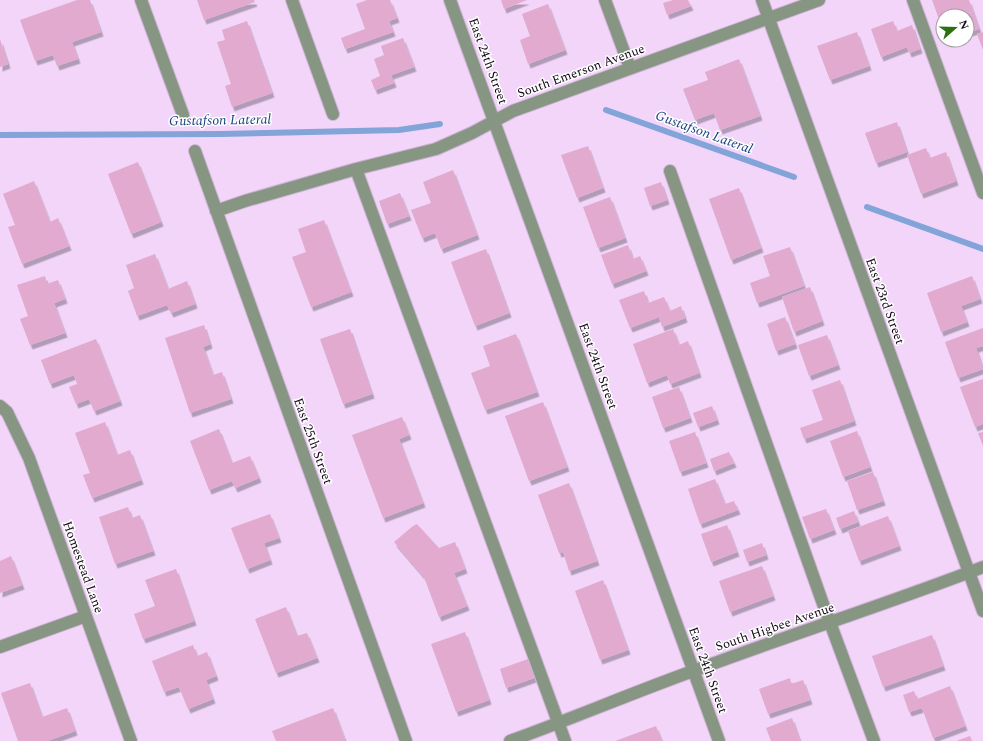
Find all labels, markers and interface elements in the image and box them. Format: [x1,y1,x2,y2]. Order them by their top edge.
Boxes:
north arrow [935,8,975,48]
street label: East 24th Street [463,15,513,107]
text: N [954,18,973,32]
street label: South Emerson Avenue [514,39,648,103]
water label: Gustafson Lateral [652,105,756,159]
water label: Gustafson Lateral [169,109,272,131]
street label: East 23rd Street [860,255,910,348]
street label: East 24th Street [573,320,623,412]
street label: East 25th Street [288,395,338,487]
street label: Homestead Lane [57,518,109,616]
street label: South Higbee Avenue [713,597,837,657]
street label: East 24th Street [683,624,733,716]

